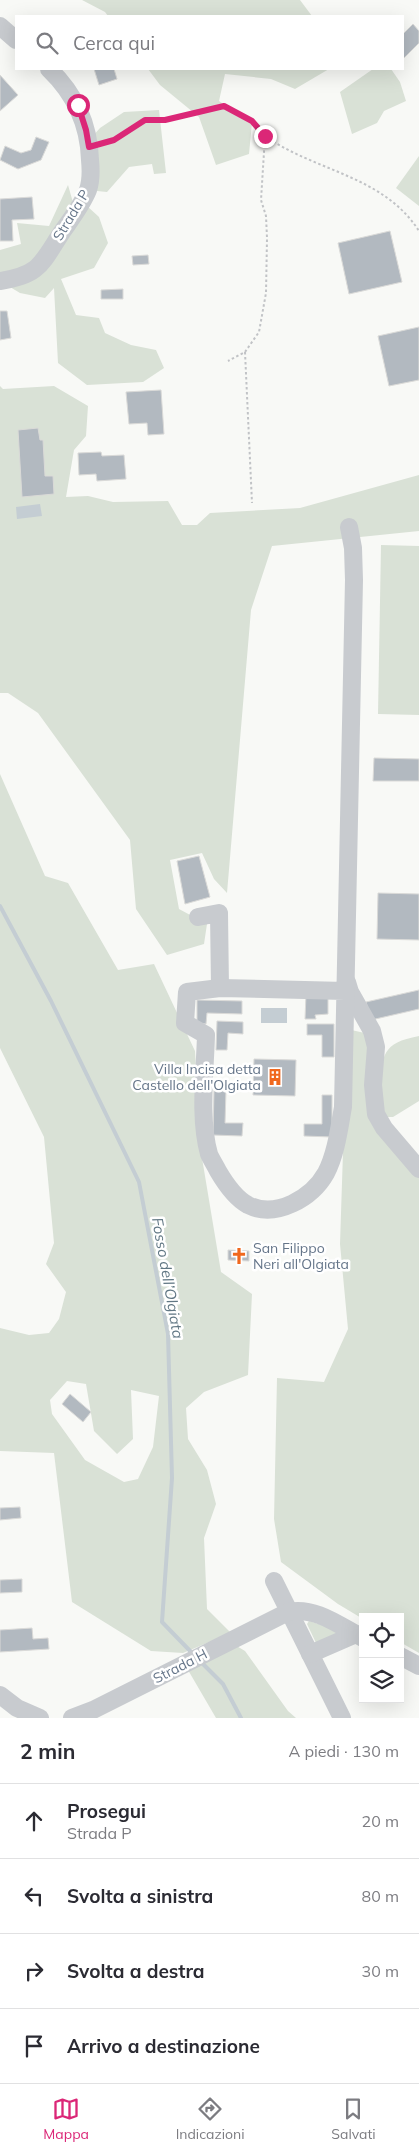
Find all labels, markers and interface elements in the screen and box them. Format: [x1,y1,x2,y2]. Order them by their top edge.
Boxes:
search box [15,15,404,70]
icon: search [33,29,61,57]
text: Cerca qui [73,31,155,55]
route start [67,94,90,117]
route end [254,125,277,148]
street label: Strada P [49,186,93,244]
place label: Villa Incisa detta Castello dell'Olgiata [132,1060,261,1094]
building icon: Villa Incisa detta Castello dell'Olgiata [265,1067,285,1087]
water label: Fosso dell’Olgiata [148,1216,188,1340]
place label: San Filippo Neri all'Olgiata [253,1239,349,1273]
church icon: San Filippo Neri all'Olgiata [229,1246,249,1266]
map controls [359,1613,404,1703]
button: locate [359,1613,404,1658]
street label: Strada H [150,1645,210,1687]
button: layers [359,1658,404,1703]
text: 2 min [20,1738,75,1764]
text: A piedi · 130 m [288,1741,399,1761]
text: Prosegui [67,1799,146,1823]
icon: ahead [20,1807,48,1835]
text: 20 m [362,1811,399,1831]
text: Strada P [67,1823,132,1843]
icon: left [20,1882,48,1910]
text: Svolta a sinistra [67,1884,213,1908]
text: 80 m [362,1886,399,1906]
icon: right [20,1957,48,1985]
text: Svolta a destra [67,1959,205,1983]
text: 30 m [362,1961,399,1981]
icon: arrive [20,2032,48,2060]
text: Arrivo a destinazione [67,2034,260,2058]
tab: Mappa [43,2095,89,2143]
tab: Indicazioni [176,2095,245,2143]
tab: Salvati [331,2095,376,2143]

